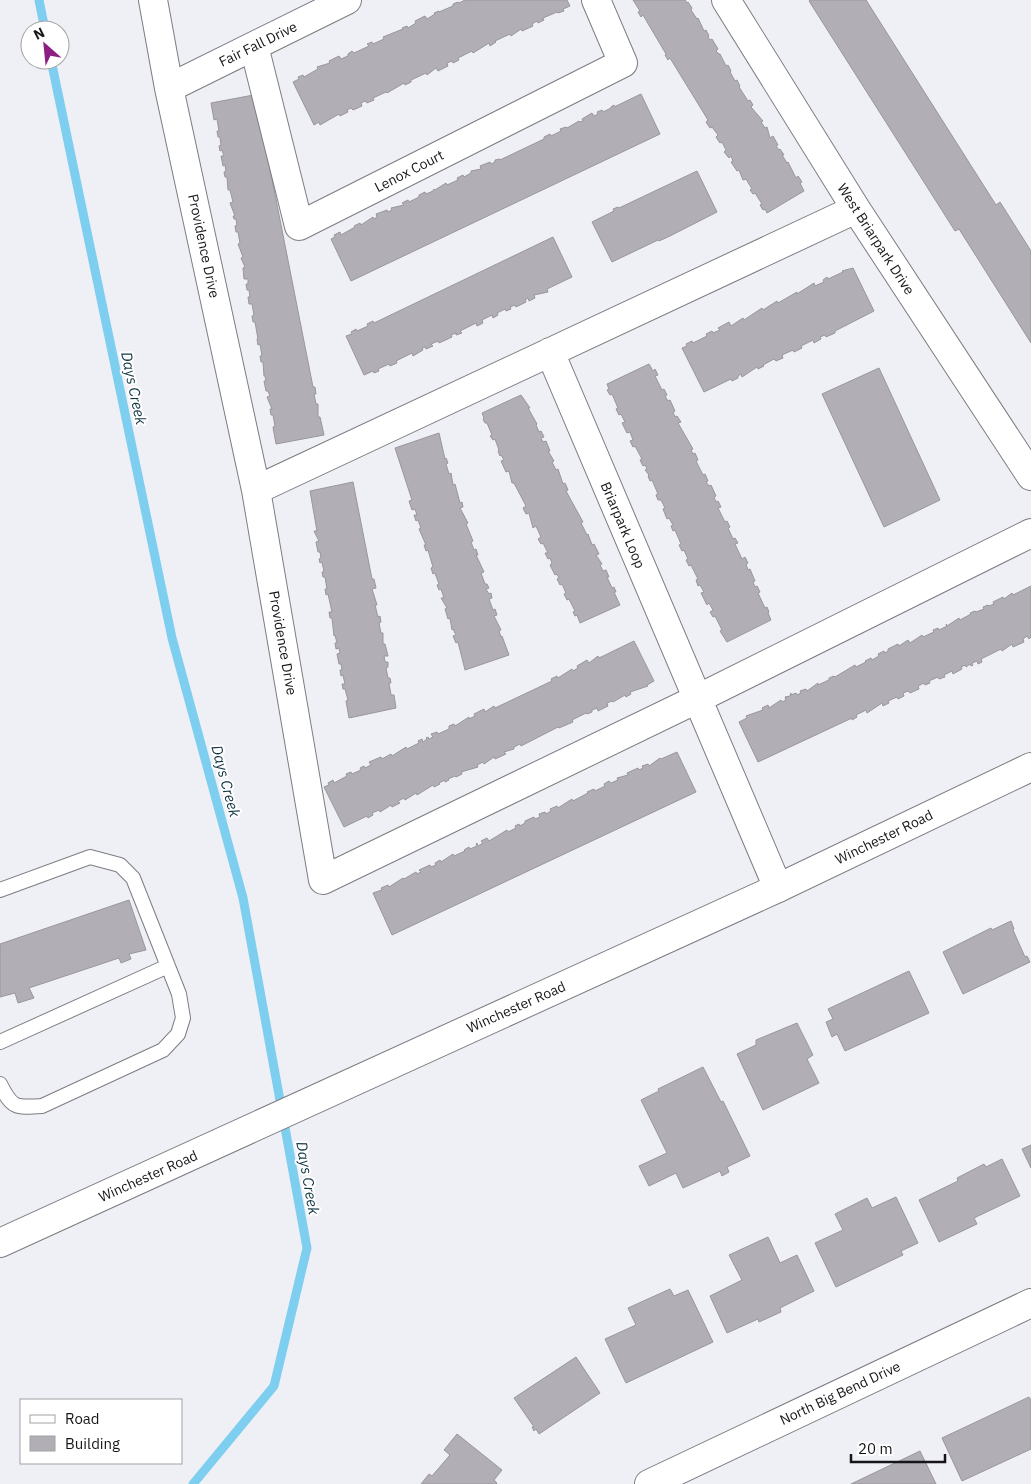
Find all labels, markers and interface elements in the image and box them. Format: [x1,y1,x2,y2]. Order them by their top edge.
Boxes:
street label: Fair Fall Drive [216,17,300,71]
north arrow [20,20,70,70]
text: N [30,23,48,44]
street label: Lenox Court [371,146,447,196]
street label: West Briarpark Drive [833,180,919,298]
street label: Providence Drive [184,192,224,300]
water label: Days Creek [117,350,151,426]
street label: Briarpark Loop [597,479,649,571]
street label: Providence Drive [265,589,301,697]
water label: Days Creek [207,743,245,819]
street label: Winchester Road [832,806,936,868]
street label: Winchester Road [464,977,568,1037]
water label: Days Creek [292,1140,324,1216]
street label: Winchester Road [96,1146,200,1206]
street label: North Big Bend Drive [777,1357,904,1429]
legend [20,1399,182,1464]
text: Road [65,1409,100,1428]
scale bar [851,1432,945,1464]
text: Building [65,1434,120,1453]
text: 20 m [858,1439,893,1458]

